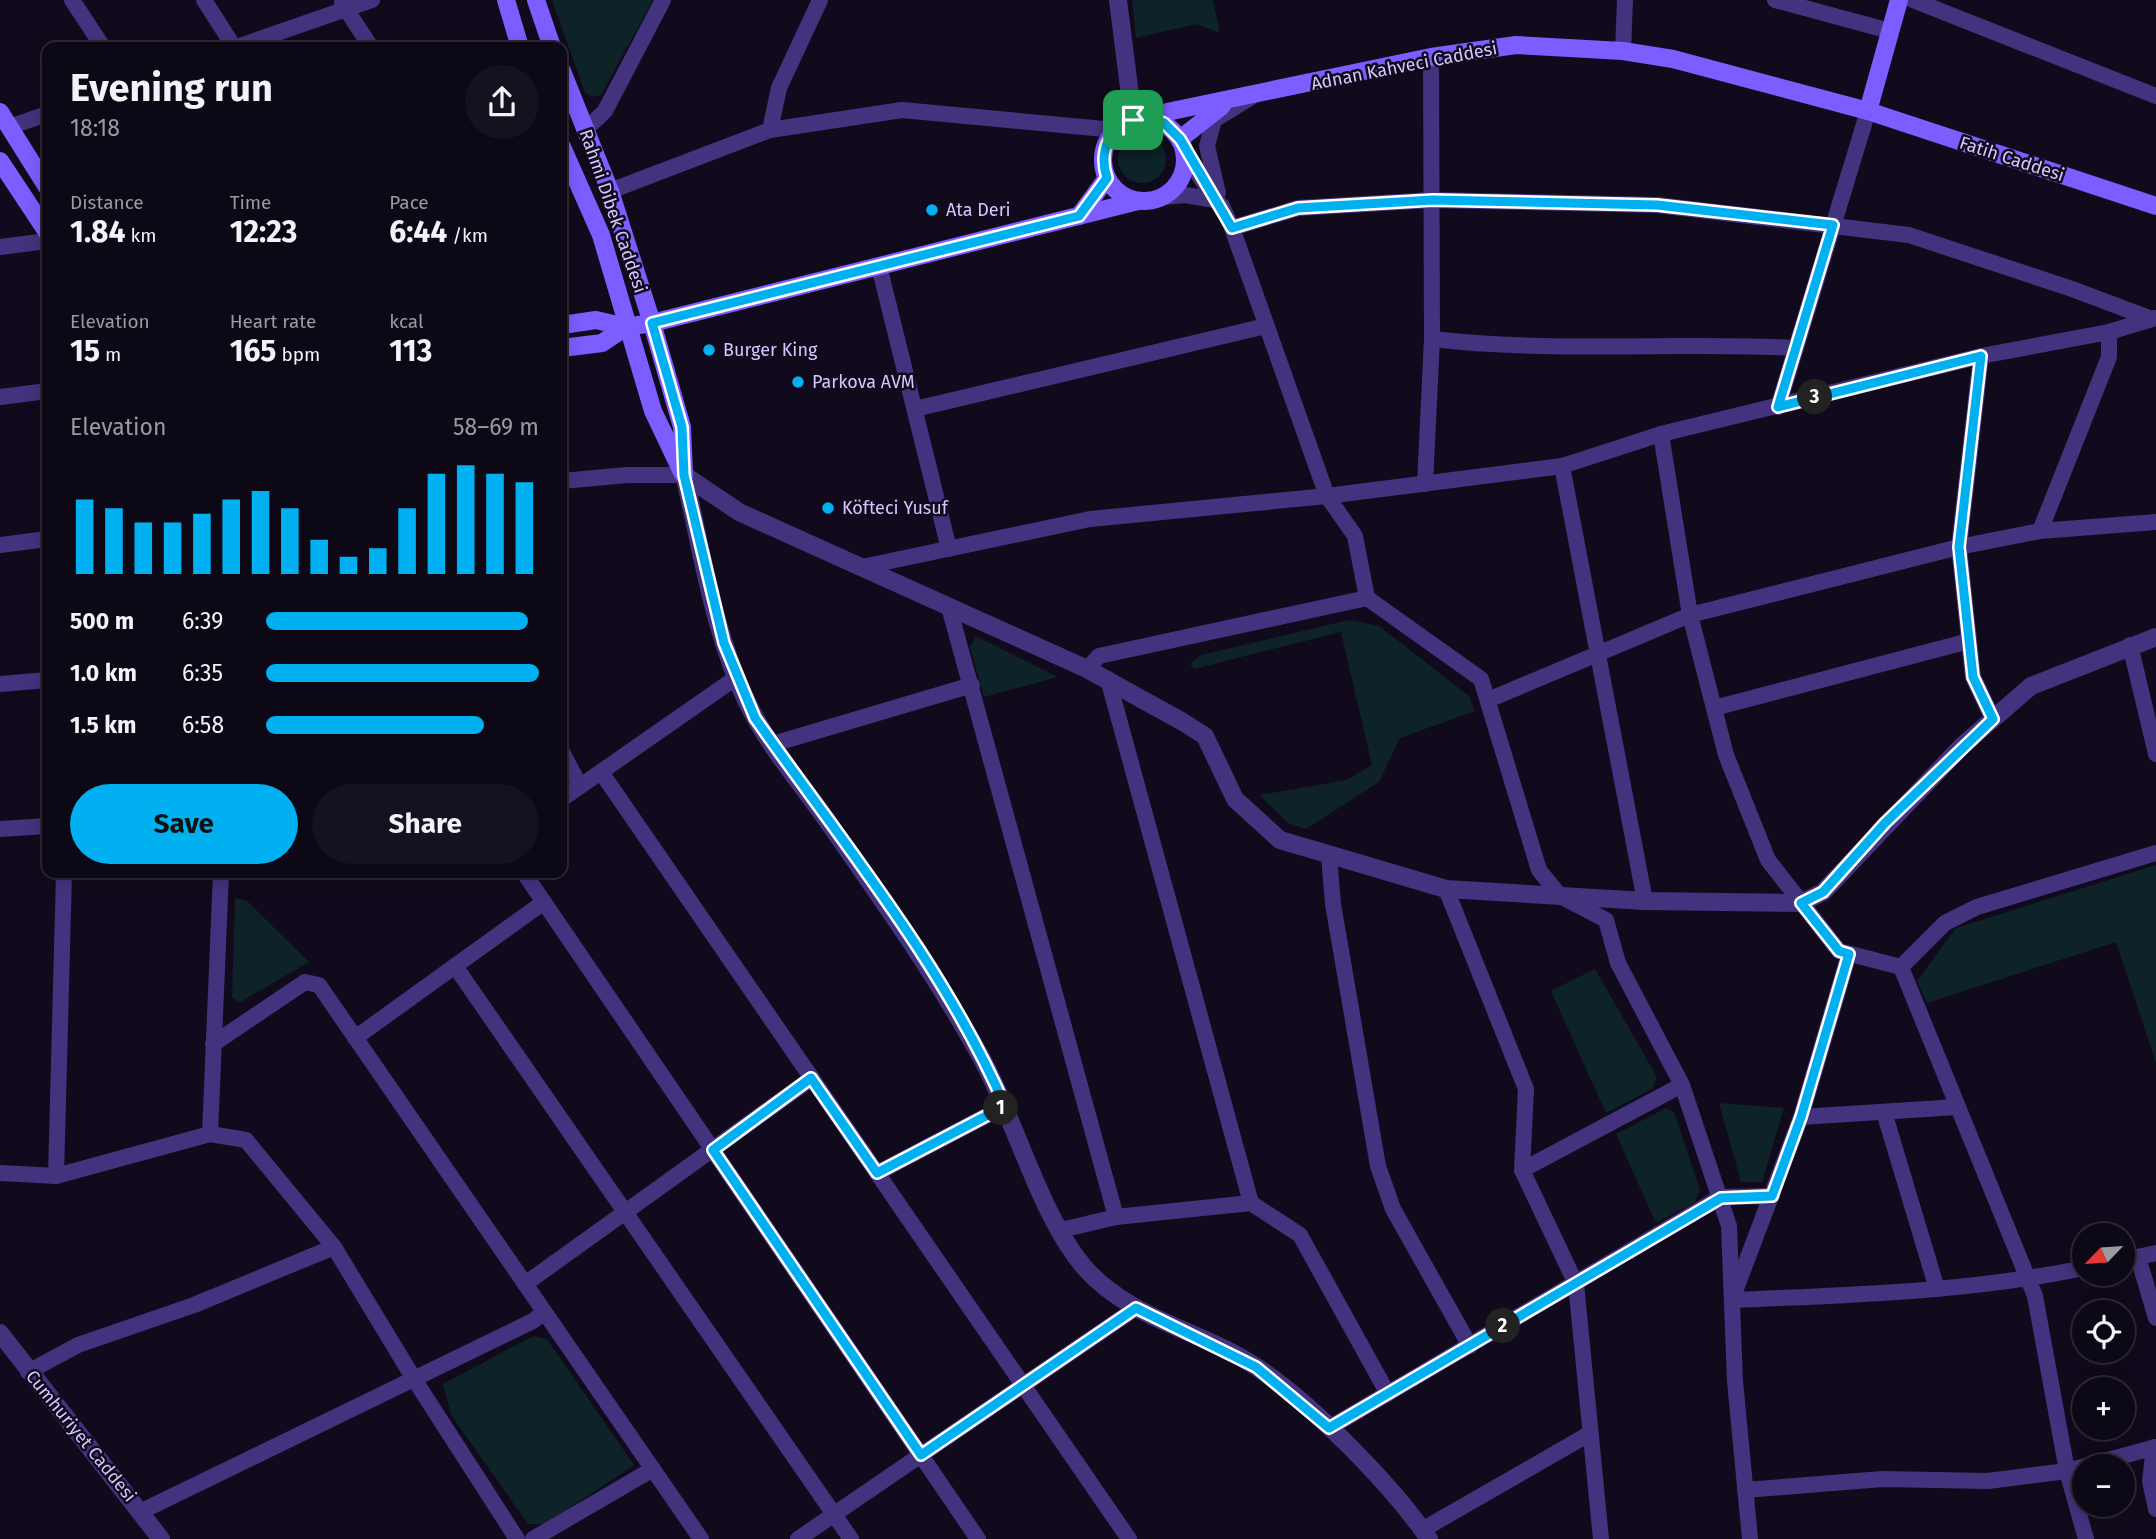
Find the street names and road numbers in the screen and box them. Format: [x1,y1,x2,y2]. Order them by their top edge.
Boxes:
street label: Adnan Kahveci Caddesi [1309,37,1499,95]
street label: Rahmi Dibek Caddesi [575,126,651,296]
street label: Fatih Caddesi [1957,132,2067,186]
street label: Cumhuriyet Caddesi [21,1366,141,1506]

